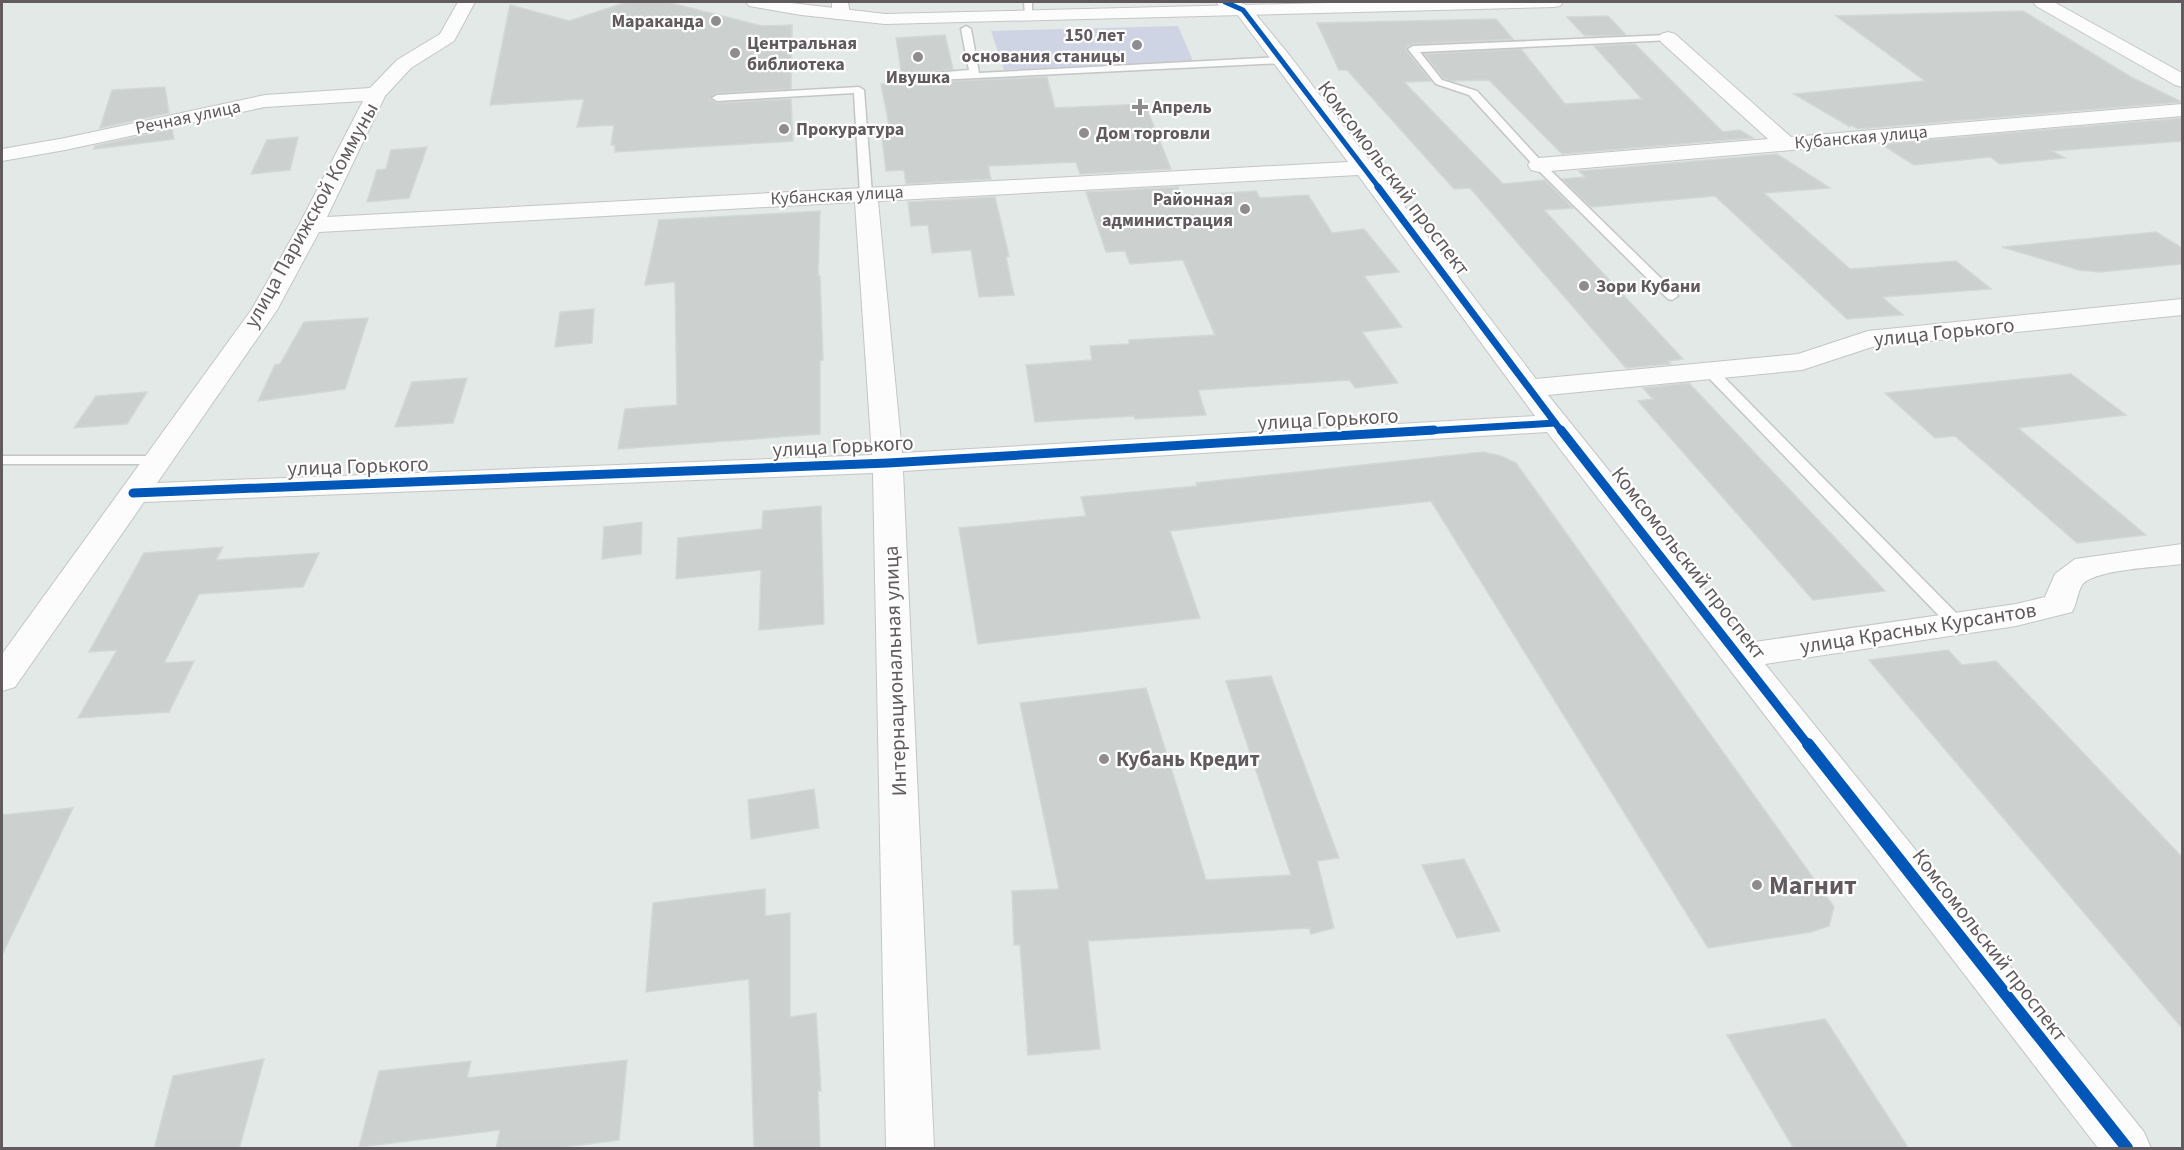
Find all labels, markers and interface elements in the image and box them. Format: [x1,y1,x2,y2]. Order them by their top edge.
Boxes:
place label: Мараканда [611,9,704,34]
marker: Мараканда [709,14,723,28]
place label: 150 лет основания станицы [962,23,1125,69]
place label: Центральная библиотека [747,31,857,77]
marker: 150 лет основания станицы [1130,38,1144,52]
marker: Центральная библиотека [728,46,742,60]
marker: Ивушка [911,50,925,64]
place label: Ивушка [886,65,950,90]
street label: Комсомольский проспект [1311,74,1478,282]
street label: Речная улица [133,94,243,141]
place label: Апрель [1151,95,1212,120]
street label: улица Парижской Коммуны [236,97,386,333]
marker: Апрель [1133,100,1147,114]
place label: Прокуратура [796,117,904,142]
street label: Кубанская улица [1794,119,1929,156]
place label: Дом торговли [1096,121,1210,146]
marker: Прокуратура [777,122,791,136]
marker: Дом торговли [1077,126,1091,140]
street label: Кубанская улица [770,180,904,211]
place label: Районная администрация [1102,187,1233,233]
marker: Районная администрация [1238,202,1252,216]
place label: Зори Кубани [1596,274,1701,299]
marker: Зори Кубани [1577,279,1591,293]
street label: улица Горького [1872,310,2016,354]
street label: улица Горького [1257,400,1399,438]
street label: улица Горького [772,427,914,465]
street label: улица Горького [287,449,429,483]
street label: Комсомольский проспект [1604,460,1774,666]
street label: Интернациональная улица [876,545,914,797]
street label: улица Красных Курсантов [1798,594,2038,662]
place label: Кубань Кредит [1116,744,1260,774]
marker: Кубань Кредит [1097,752,1111,766]
street label: Комсомольский проспект [1905,842,2075,1048]
place label: Магнит [1769,867,1857,904]
marker: Магнит [1750,878,1764,892]

